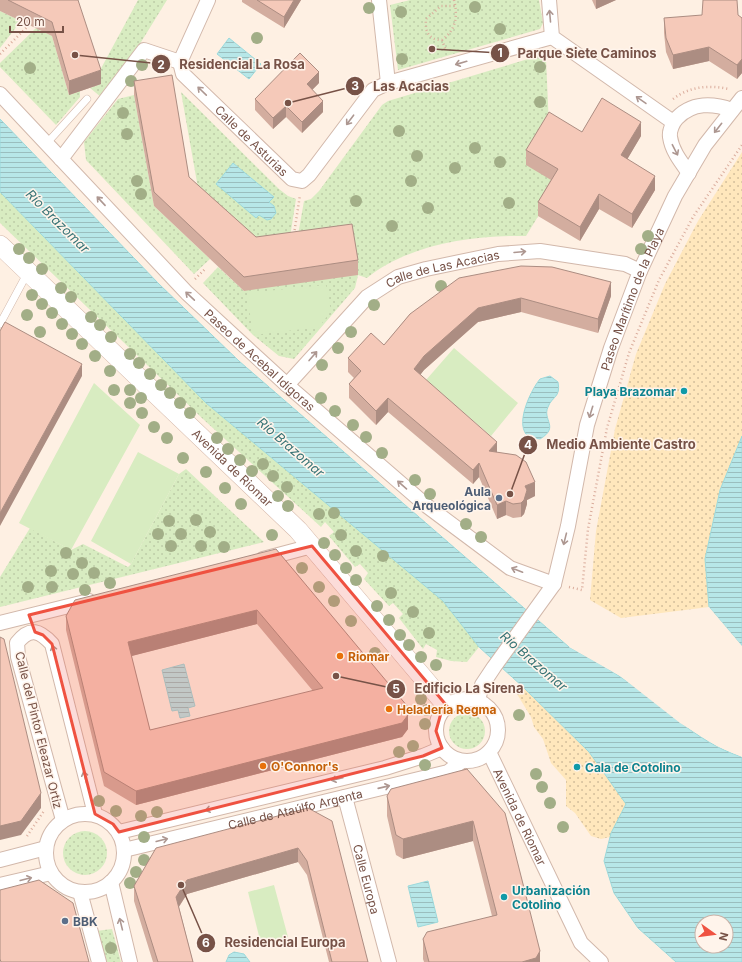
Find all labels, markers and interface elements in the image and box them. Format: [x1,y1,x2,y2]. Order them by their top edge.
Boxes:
scale bar [10,8,63,34]
one-way arrow [547,10,554,23]
text: 20 m [16,14,45,29]
callout: Parque Siete Caminos [490,41,665,66]
text: 1 [497,45,503,60]
text: Parque Siete Caminos [517,45,657,61]
callout: Residencial La Rosa [151,52,312,77]
text: Residencial La Rosa [179,56,305,72]
text: 2 [157,57,165,72]
one-way arrow [454,60,467,67]
callout: Las Acacias [345,74,457,99]
text: 3 [351,78,359,93]
text: Las Acacias [373,78,449,94]
one-way arrow [197,87,207,96]
one-way arrow [636,96,647,104]
street label: Calle de Asturias [212,102,292,179]
one-way arrow [346,115,354,126]
one-way arrow [713,123,722,134]
one-way arrow [672,144,679,156]
water label: Río Brazomar [23,186,94,257]
one-way arrow [96,196,105,206]
street label: Paseo Marítimo de la Playa [597,225,667,372]
street label: Calle de Las Acacias [382,246,501,291]
one-way arrow [513,249,526,256]
one-way arrow [185,291,195,301]
street label: Paseo de Acebal Idígoras [202,306,319,414]
one-way arrow [309,351,318,361]
place label: Playa Brazomar [585,384,676,399]
marker: Playa Brazomar [679,386,689,396]
one-way arrow [587,405,594,418]
water label: Río Brazomar [254,414,328,481]
street label: Avenida de Riomar [189,426,276,510]
callout: Medio Ambiente Castro [518,432,704,457]
text: Medio Ambiente Castro [546,436,696,452]
text: 4 [524,437,532,452]
one-way arrow [397,480,407,489]
place label: Aula Arqueológica [412,484,491,513]
marker: Aula Arqueológica [494,493,504,503]
one-way arrow [561,532,568,545]
one-way arrow [512,566,524,574]
water label: Río Brazomar [497,628,571,695]
one-way arrow [50,644,57,657]
place label: Riomar [348,649,389,664]
street label: Calle del Pintor Eleazar Ortiz [12,650,66,810]
marker: Riomar [335,651,345,661]
callout: Edificio La Sirena [386,676,531,701]
text: Edificio La Sirena [414,680,524,696]
text: 5 [392,681,400,696]
place label: Heladería Regma [397,702,496,717]
marker: Heladería Regma [384,704,394,714]
place label: O'Connor's [271,759,339,774]
place label: Cala de Cotolino [585,760,681,775]
marker: O'Connor's [258,761,268,771]
marker: Cala de Cotolino [572,762,582,772]
street label: Avenida de Riomar [491,766,550,868]
one-way arrow [81,770,89,783]
one-way arrow [331,775,344,783]
one-way arrow [377,783,390,791]
street label: Calle de Ataúlfo Argenta [226,785,364,832]
one-way arrow [205,805,218,813]
one-way arrow [155,836,168,843]
street label: Calle Europa [350,843,383,916]
one-way arrow [19,875,32,883]
place label: Urbanización Cotolino [512,883,590,912]
marker: Urbanización Cotolino [499,892,509,902]
place label: BBK [73,914,98,929]
north arrow [694,914,734,954]
marker: BBK [60,916,70,926]
one-way arrow [117,918,124,931]
callout: Residencial Europa [196,930,354,955]
text: N [716,931,732,942]
text: Residencial Europa [224,934,346,950]
text: 6 [202,935,210,950]

